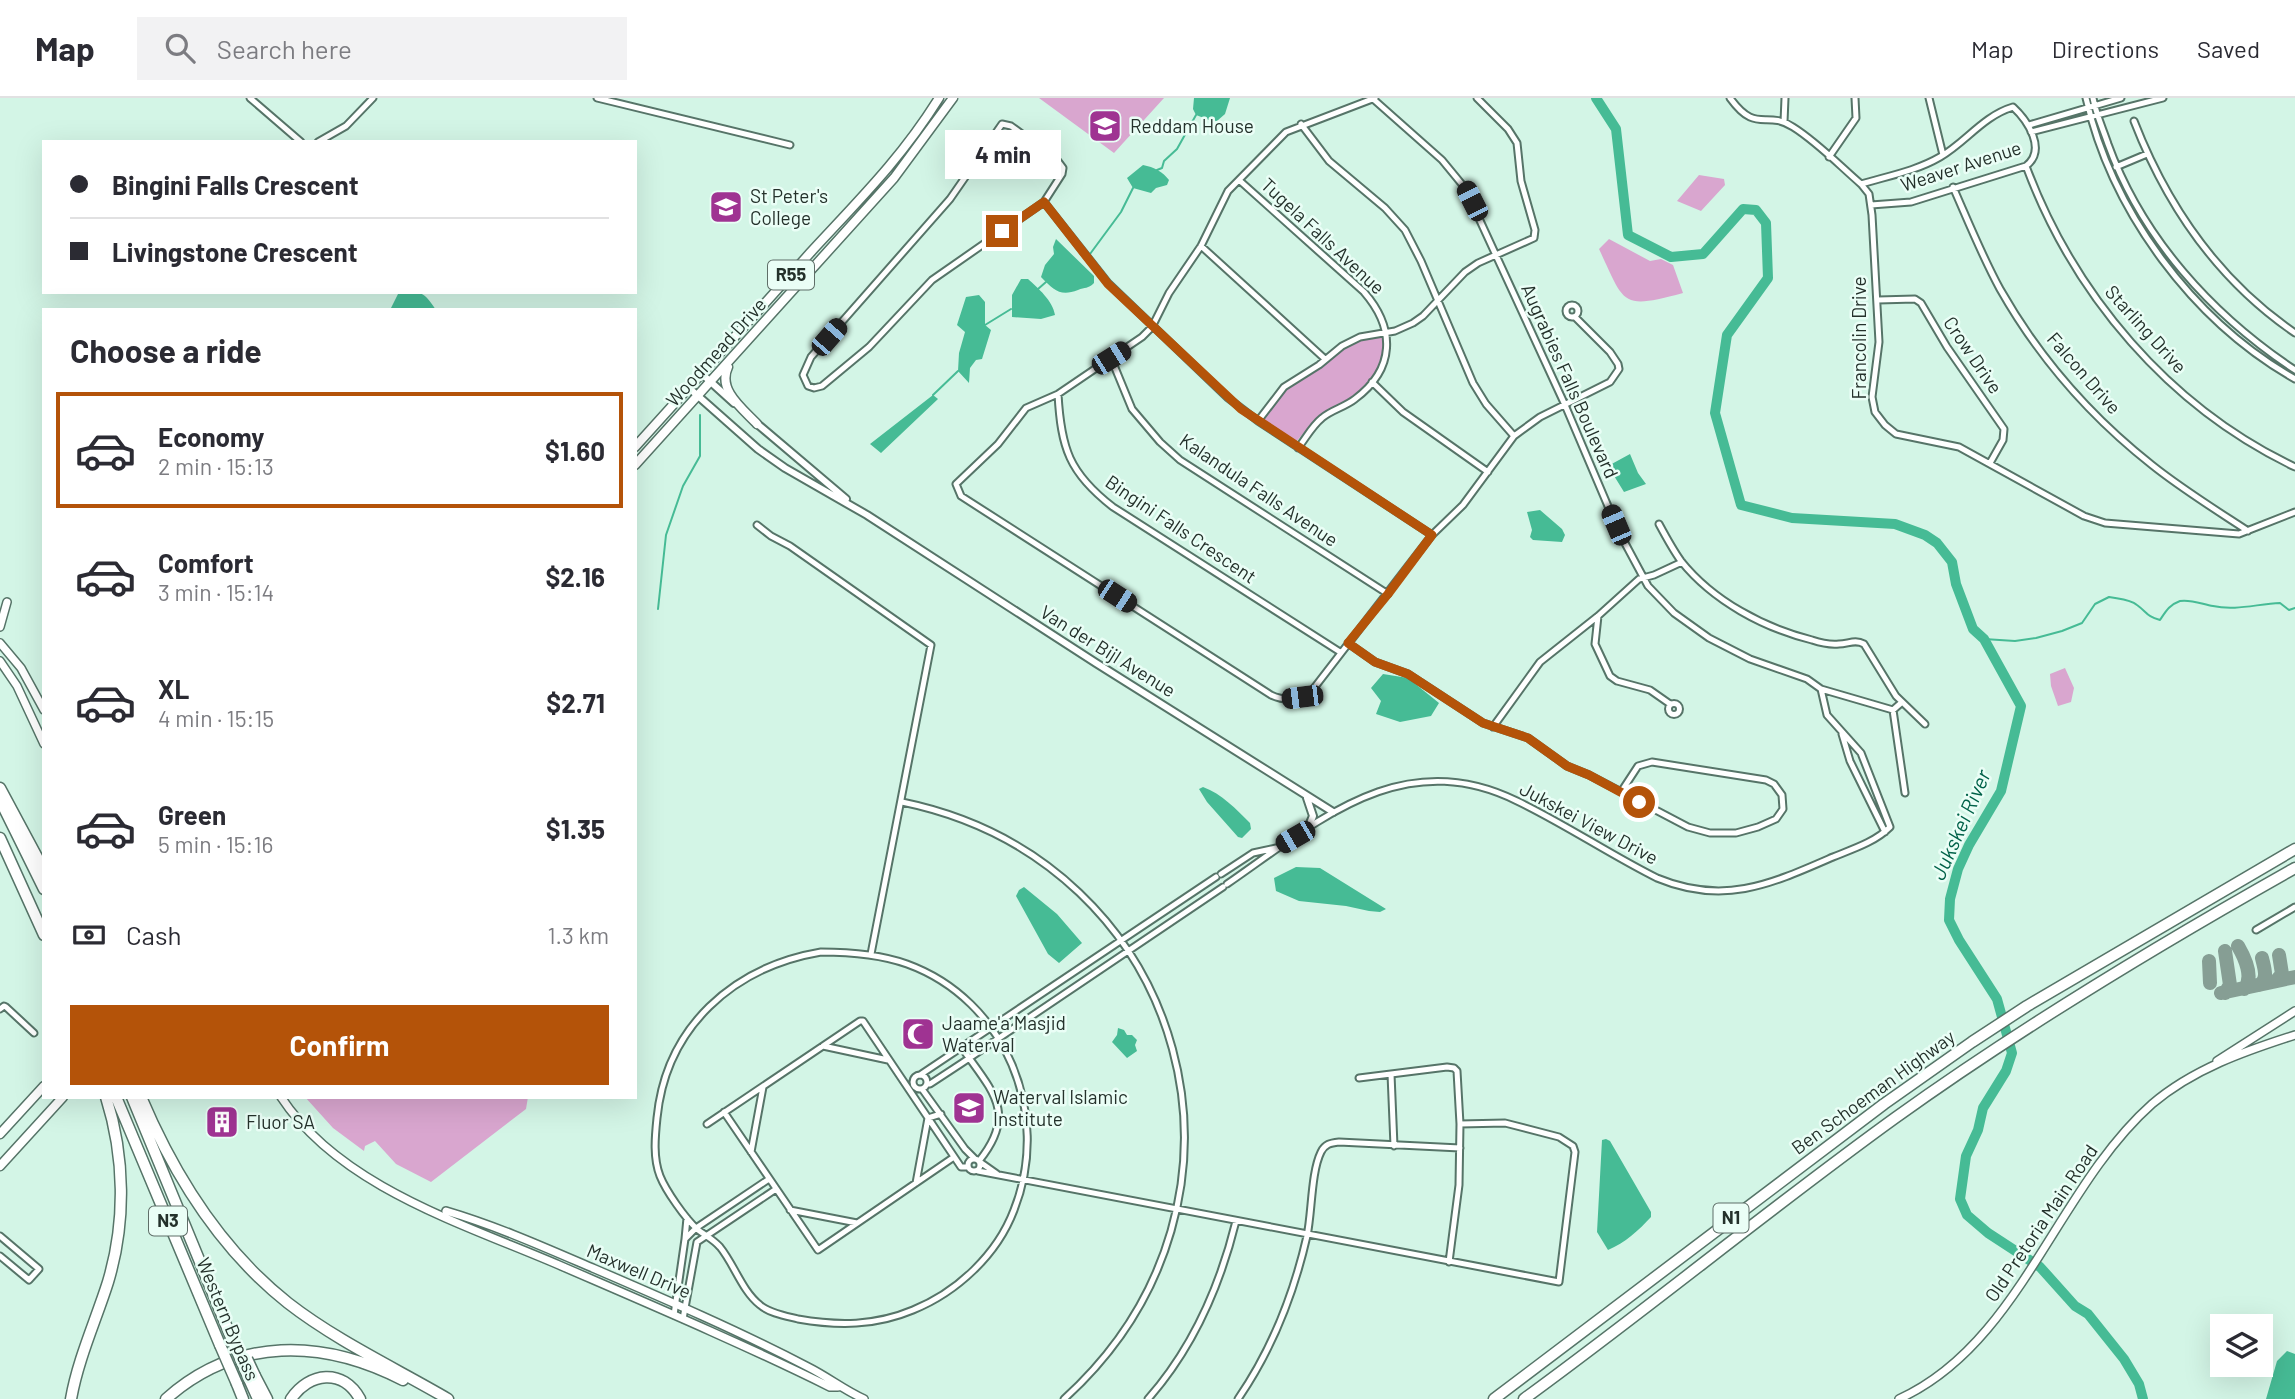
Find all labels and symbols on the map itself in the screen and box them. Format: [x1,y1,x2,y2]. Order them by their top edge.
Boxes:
school or university icon: Reddam House [1086,107,1124,145]
place label: Reddam House [1130,114,1254,137]
callout: 4 min [944,130,1060,178]
street label: Weaver Avenue [1898,135,2024,196]
street label: Tugela Falls Avenue [1257,173,1390,299]
car [1454,178,1491,224]
place label: St Peter's College [750,184,828,229]
school or university icon: St Peter's College [707,188,745,226]
route end [986,215,1018,247]
road number: R55 [768,260,814,290]
street label: Francolin Drive [1847,276,1870,400]
street label: Augrabies Falls Boulevard [1517,280,1624,482]
street label: Starling Drive [2101,280,2192,377]
street label: Woodmead Drive [661,292,771,411]
street label: Crow Drive [1939,312,2008,398]
car [808,314,851,360]
street label: Falcon Drive [2043,327,2126,418]
car [1088,338,1135,378]
street label: Kalandula Falls Avenue [1176,428,1343,551]
street label: Bingini Falls Crescent [1101,470,1261,588]
car [1599,502,1634,548]
car [1094,576,1141,616]
street label: Van der Bijl Avenue [1036,600,1180,701]
car [1280,684,1325,710]
water label: Jukskei River [1924,765,1995,883]
street label: Jukskei View Drive [1516,776,1662,869]
route start [1623,786,1655,818]
car [1272,817,1319,857]
place label: Jaame'a Masjid Waterval [942,1011,1066,1056]
mosque icon: Jaame'a Masjid Waterval [899,1015,937,1053]
street label: Ben Schoeman Highway [1786,1024,1959,1159]
place label: Waterval Islamic Institute [993,1085,1128,1130]
school or university icon: Waterval Islamic Institute [950,1089,988,1127]
building icon: Fluor SA [203,1103,241,1141]
place label: Fluor SA [246,1110,315,1133]
street label: Old Pretoria Main Road [1979,1140,2102,1306]
road number: N1 [1714,1204,1748,1232]
road number: N3 [149,1206,187,1236]
street label: Maxwell Drive [584,1238,695,1303]
street label: Western Bypass [192,1254,265,1384]

